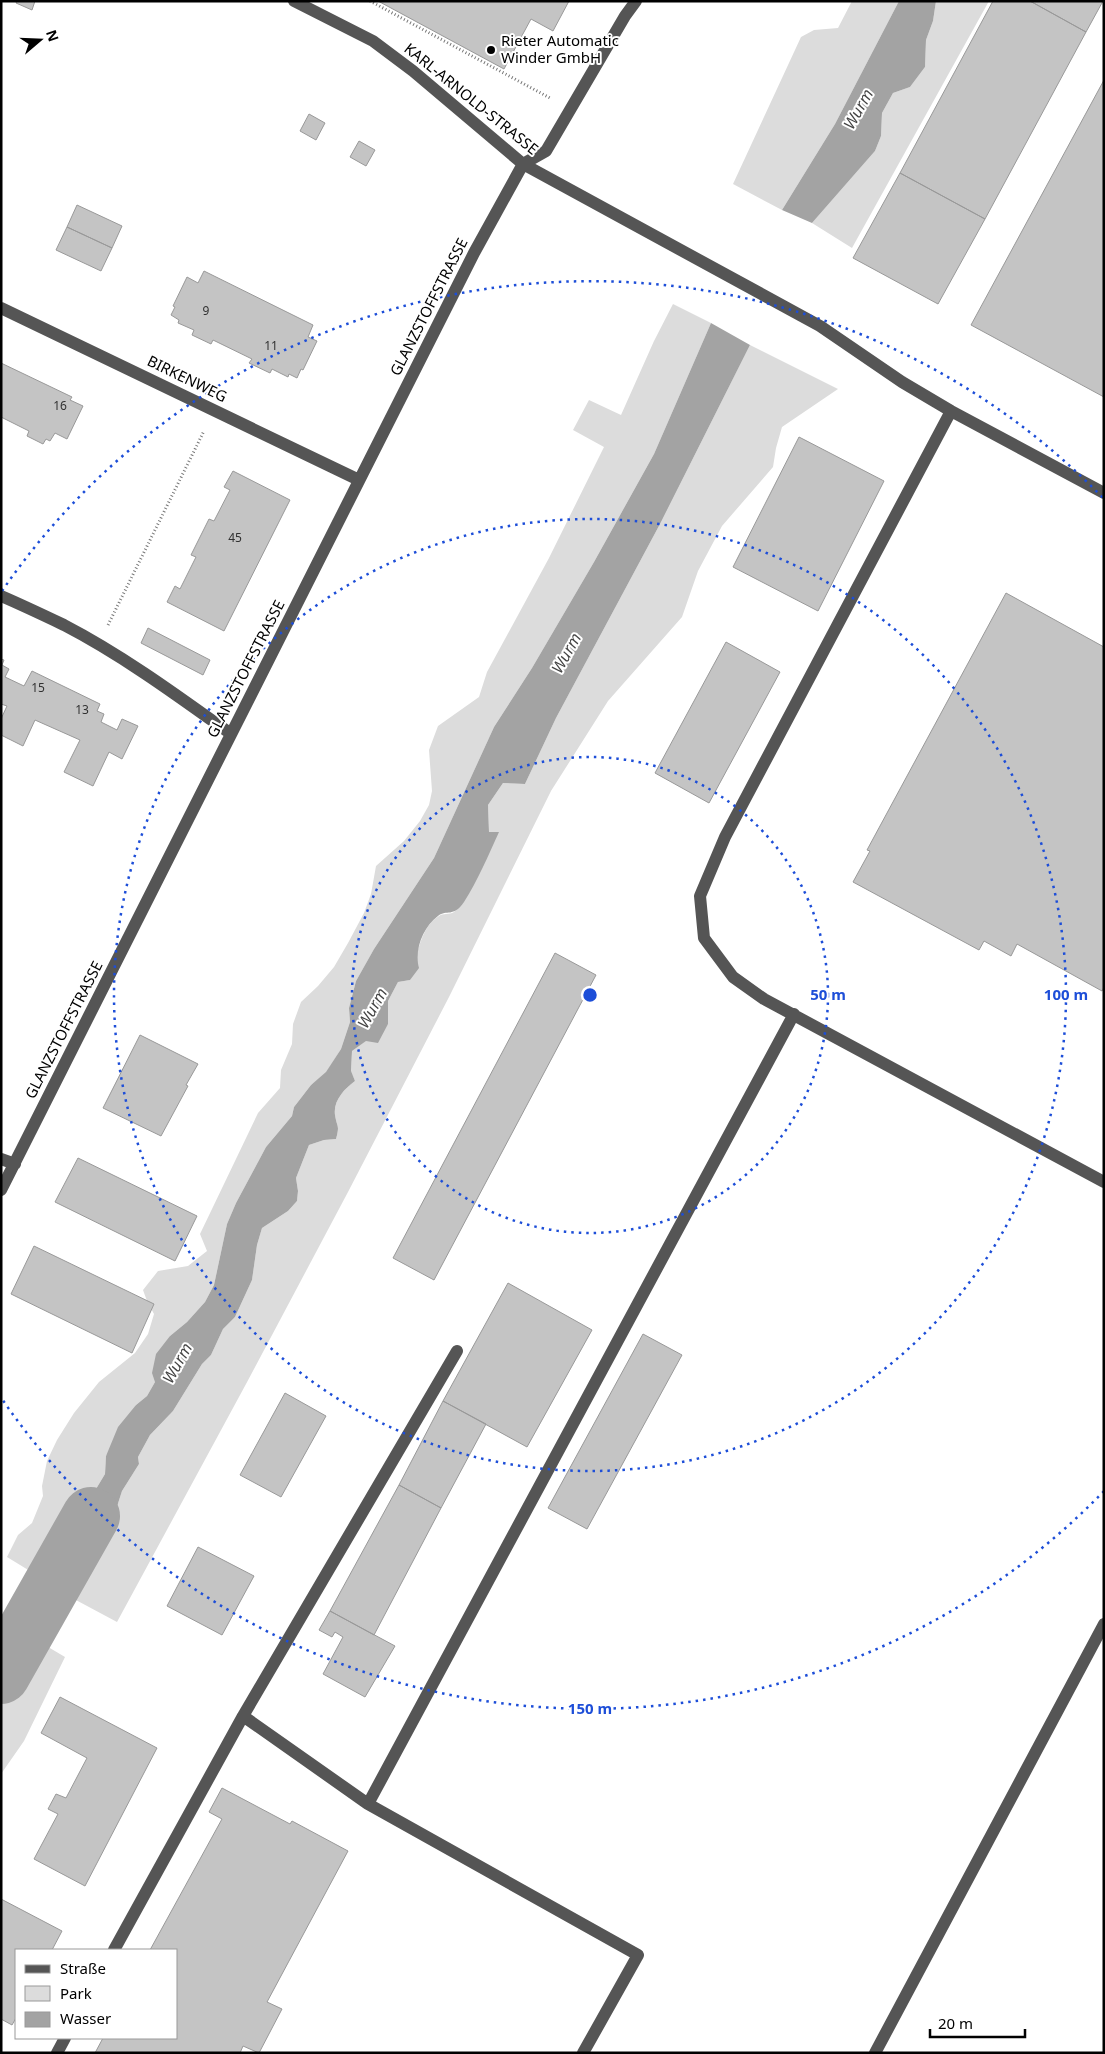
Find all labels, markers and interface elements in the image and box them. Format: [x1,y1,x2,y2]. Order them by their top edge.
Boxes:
north arrow [15,15,65,65]
text: N [42,27,64,44]
place label: Rieter Automatic Winder GmbH [501,30,619,67]
street label: KARL-ARNOLD-STRASSE [400,38,543,159]
marker: Rieter Automatic Winder GmbH [485,44,497,56]
water label: Wurm [838,85,878,133]
street label: GLANZSTOFFSTRASSE [385,234,472,379]
house number: 9 [203,302,210,319]
house number: 11 [264,337,278,354]
street label: BIRKENWEG [144,350,231,406]
house number: 16 [53,397,67,414]
house number: 45 [228,529,242,546]
street label: GLANZSTOFFSTRASSE [202,596,289,741]
water label: Wurm [546,629,586,677]
house number: 15 [31,679,45,696]
house number: 13 [75,701,89,718]
street label: GLANZSTOFFSTRASSE [20,957,107,1102]
water label: Wurm [352,984,392,1032]
text: 50 m [810,984,846,1004]
text: 100 m [1044,984,1088,1004]
centre of rings [581,986,599,1004]
water label: Wurm [157,1339,197,1387]
text: 150 m [568,1698,612,1718]
legend [15,1949,178,2039]
text: Straße [60,1958,106,1978]
text: Park [60,1983,92,2003]
scale bar [930,2006,1025,2038]
text: Wasser [60,2008,111,2028]
text: 20 m [938,2013,973,2033]

